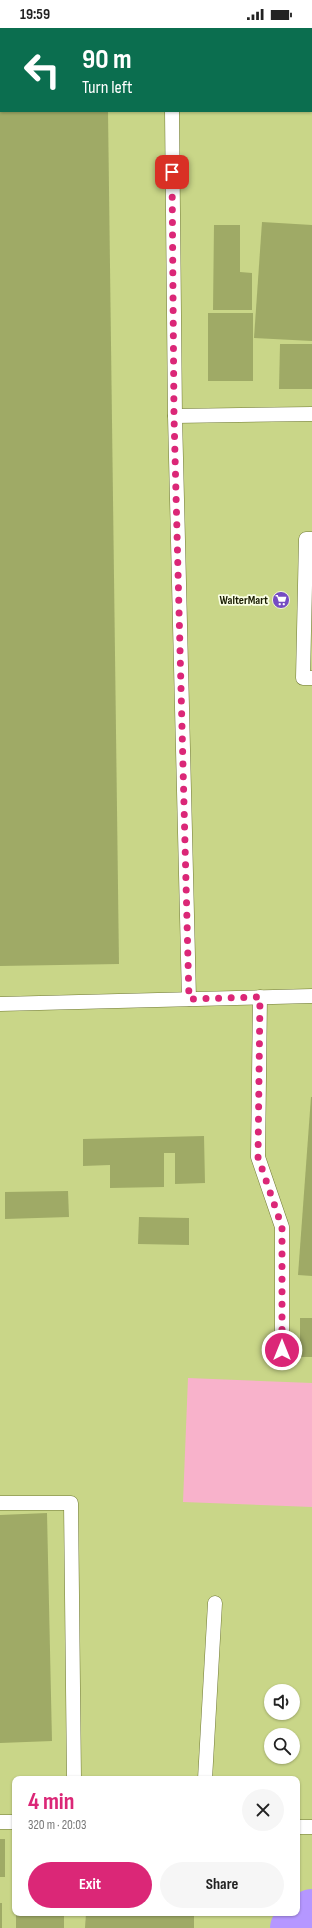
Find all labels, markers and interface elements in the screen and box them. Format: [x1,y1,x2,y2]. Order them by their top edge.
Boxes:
text: 19:59 [20,5,50,24]
text: 90 m [82,43,132,76]
icon: left [16,44,68,96]
text: Turn left [82,77,133,98]
pin [155,155,189,189]
icon: arrive [161,161,183,183]
supermarket icon: WalterMart [271,590,291,610]
place label: WalterMart [220,593,268,608]
position arrow [261,1329,303,1371]
map controls [264,1684,300,1764]
button: sound [264,1684,300,1720]
button: search [264,1728,300,1764]
text: 4 min [28,1787,74,1816]
button: close [242,1789,284,1831]
text: 320 m · 20:03 [28,1817,86,1833]
button: Exit [28,1862,152,1908]
button: Share [160,1862,284,1908]

